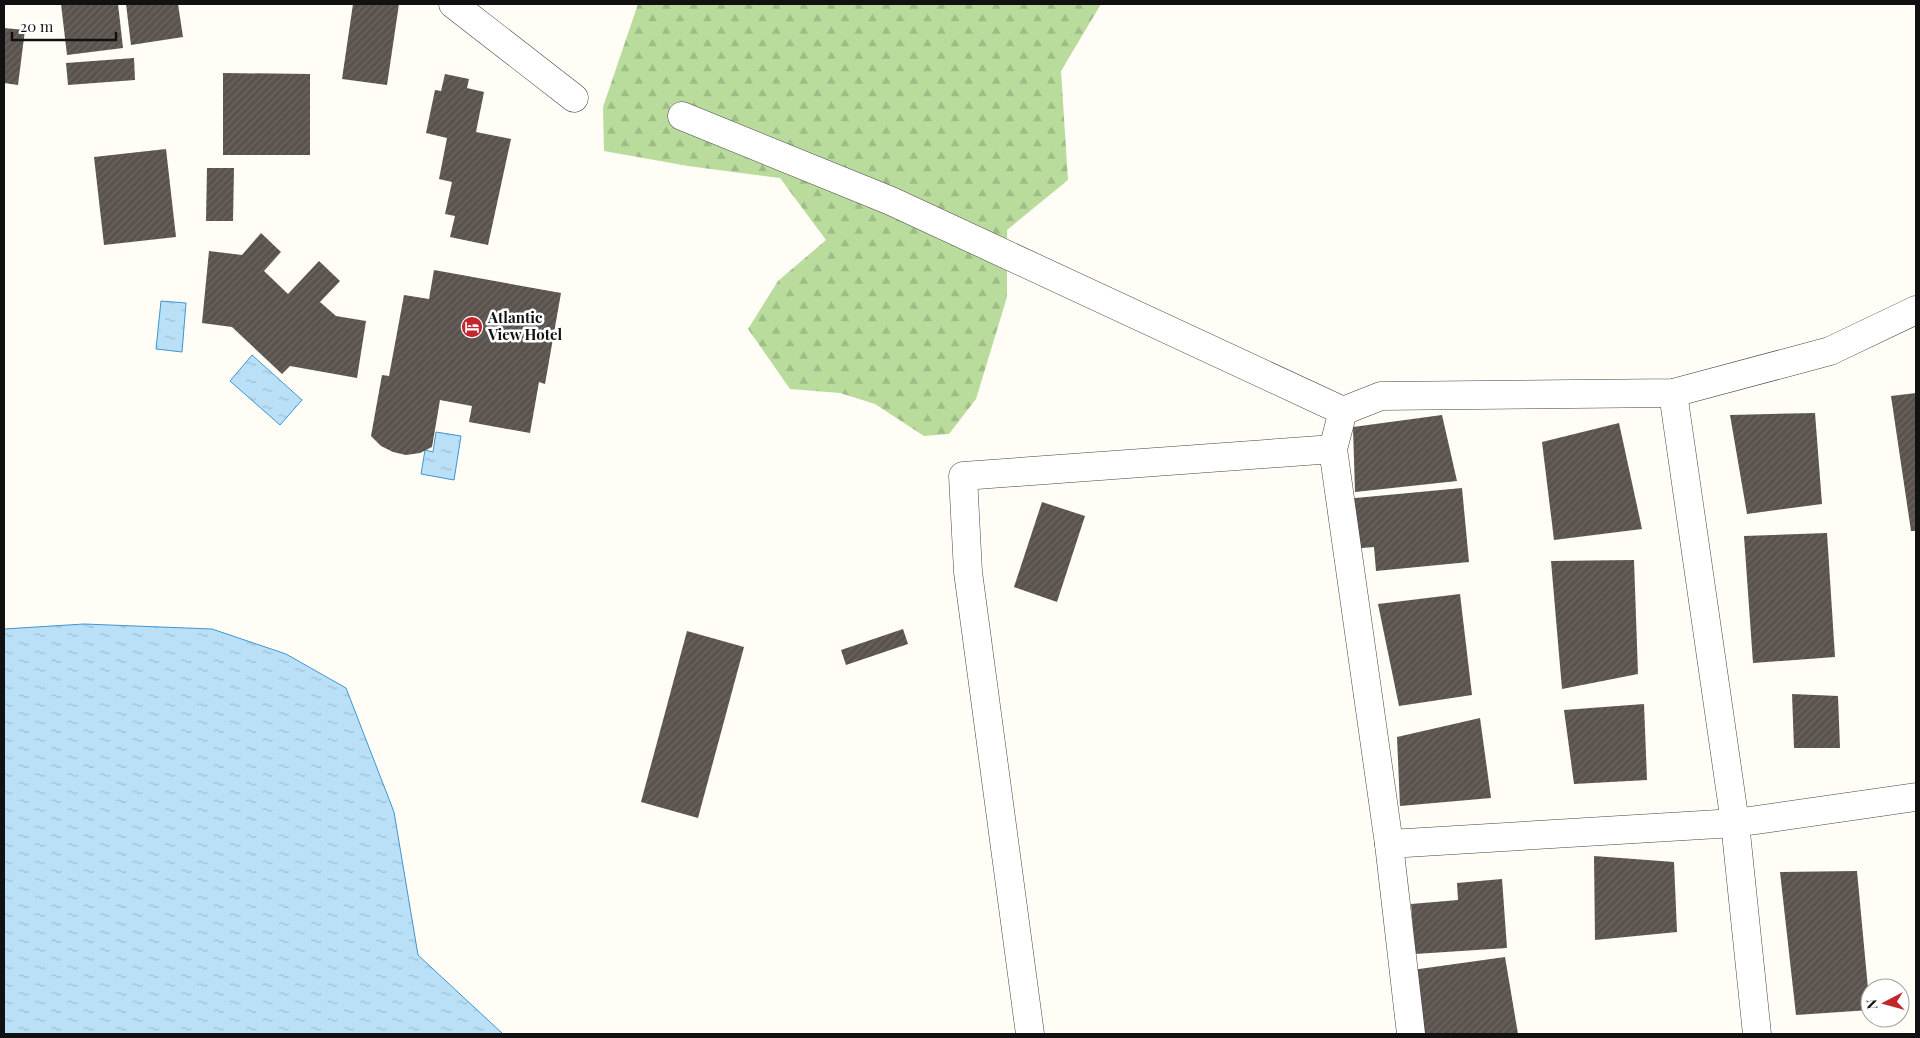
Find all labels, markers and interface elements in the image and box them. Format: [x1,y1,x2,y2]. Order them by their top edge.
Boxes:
scale bar [12,10,116,42]
text: 20 m [20,16,54,36]
place label: Atlantic View Hotel [487,307,563,344]
hotel icon: Atlantic View Hotel [460,315,484,339]
north arrow [1860,978,1910,1028]
text: N [1862,998,1882,1010]

